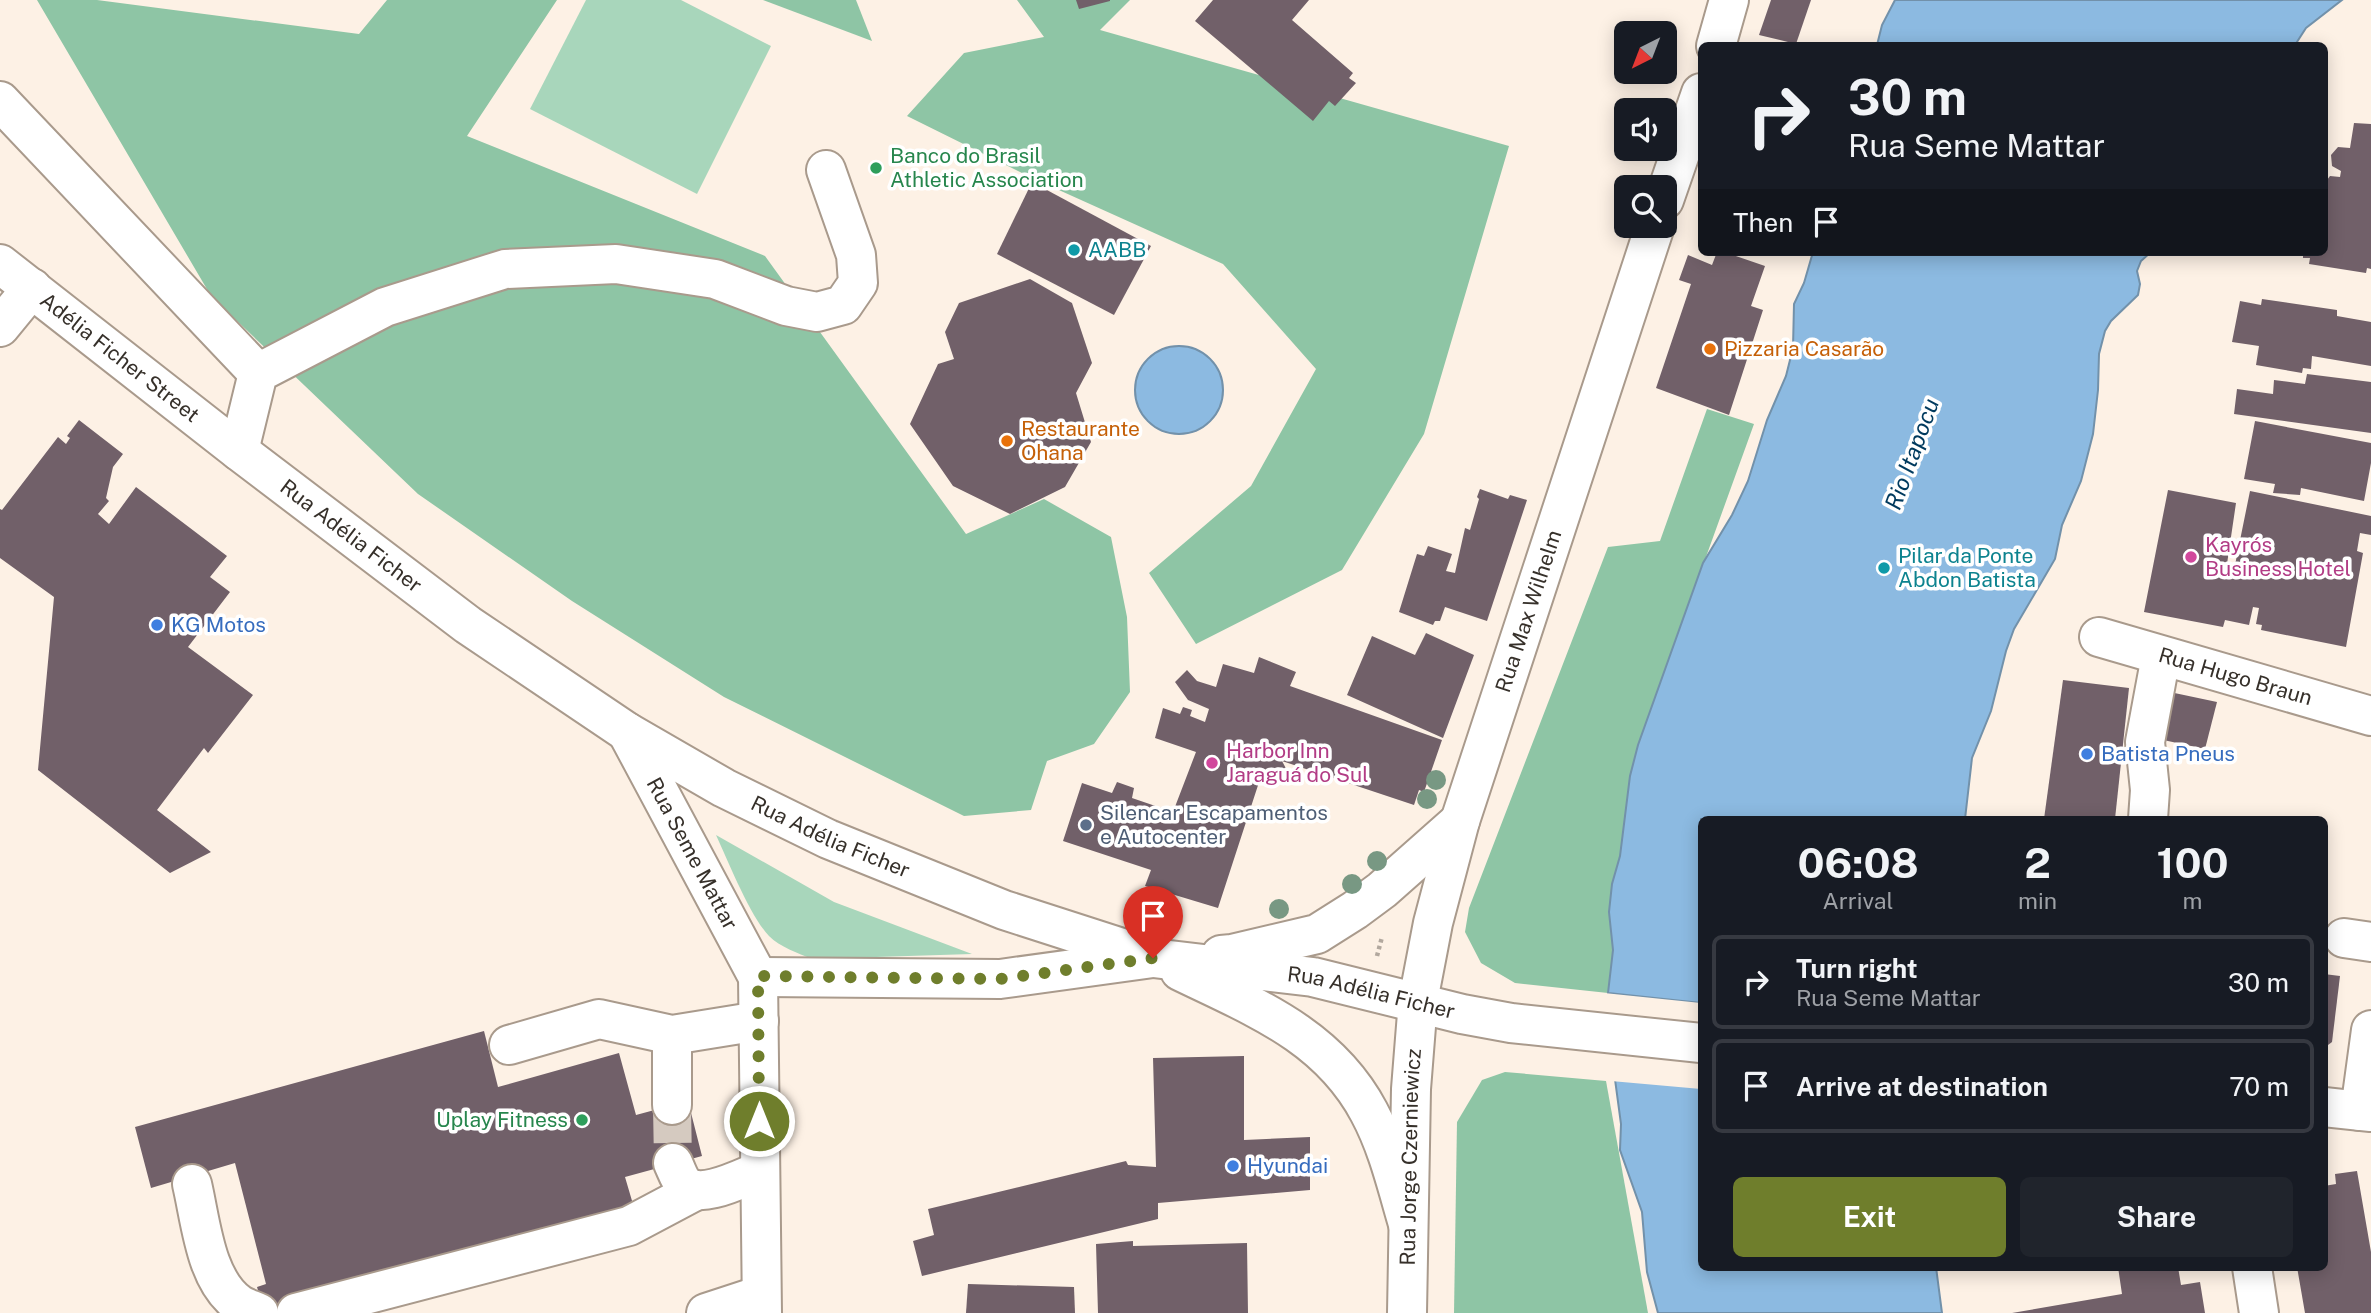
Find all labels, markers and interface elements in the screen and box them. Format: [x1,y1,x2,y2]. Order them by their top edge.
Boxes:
north arrow [1614,21,1676,84]
map controls [1614,21,1677,238]
text: 30 m [1848,68,1967,126]
icon: right [1733,70,1824,161]
button: sound [1614,98,1677,161]
text: Rua Seme Mattar [1848,127,2105,164]
place label: Banco do Brasil Athletic Association [890,143,1084,192]
marker: Banco do Brasil Athletic Association [868,160,884,176]
button: search [1614,175,1677,238]
icon: arrive [1807,203,1845,241]
text: Then [1733,207,1793,238]
place label: AABB [1088,237,1146,262]
marker: AABB [1066,242,1082,258]
street label: Adélia Ficher Street [36,287,204,427]
place label: Pizzaria Casarão [1724,336,1884,361]
marker: Pizzaria Casarão [1702,341,1718,357]
water label: Rio Itapocu [1879,395,1944,513]
place label: Restaurante Ohana [1021,416,1140,465]
marker: Restaurante Ohana [999,433,1015,449]
street label: Rua Adélia Ficher [275,474,427,597]
street label: Rua Max Wilhelm [1490,527,1567,695]
place label: Kayrós Business Hotel [2205,532,2351,581]
place label: Pilar da Ponte Abdon Batista [1898,543,2036,592]
marker: Kayrós Business Hotel [2183,549,2199,565]
marker: Pilar da Ponte Abdon Batista [1876,560,1892,576]
place label: KG Motos [171,612,266,637]
marker: KG Motos [149,617,165,633]
street label: Rua Hugo Braun [2156,642,2315,710]
place label: Harbor Inn Jaraguá do Sul [1226,738,1369,787]
place label: Batista Pneus [2101,741,2235,766]
marker: Batista Pneus [2079,746,2095,762]
marker: Harbor Inn Jaraguá do Sul [1204,755,1220,771]
street label: Rua Seme Mattar [642,773,743,934]
street label: Rua Adélia Ficher [747,790,914,883]
place label: Silencar Escapamentos e Autocenter [1100,800,1328,849]
marker: Silencar Escapamentos e Autocenter [1078,817,1094,833]
text: 06:08 [1797,838,1919,887]
text: 2 [2024,838,2051,887]
text: 100 [2157,838,2229,887]
pin [1123,886,1183,958]
text: Arrival [1823,887,1894,914]
text: min [2018,887,2057,914]
text: m [2183,887,2202,914]
icon: arrive [1134,897,1172,935]
text: Turn right [1796,953,1918,984]
street label: Rua Adélia Ficher [1286,961,1458,1024]
icon: right [1737,963,1775,1001]
text: 30 m [2228,967,2289,998]
text: Rua Seme Mattar [1796,984,1981,1011]
street label: Rua Jorge Czerniewicz [1395,1048,1426,1266]
icon: arrive [1737,1067,1775,1105]
text: Arrive at destination [1796,1071,2048,1102]
text: 70 m [2229,1071,2289,1102]
position arrow [722,1084,796,1158]
place label: Uplay Fitness [436,1107,568,1132]
marker: Uplay Fitness [574,1112,590,1128]
place label: Hyundai [1247,1153,1328,1178]
marker: Hyundai [1225,1158,1241,1174]
button: Exit [1733,1177,2006,1257]
button: Share [2020,1177,2293,1257]

